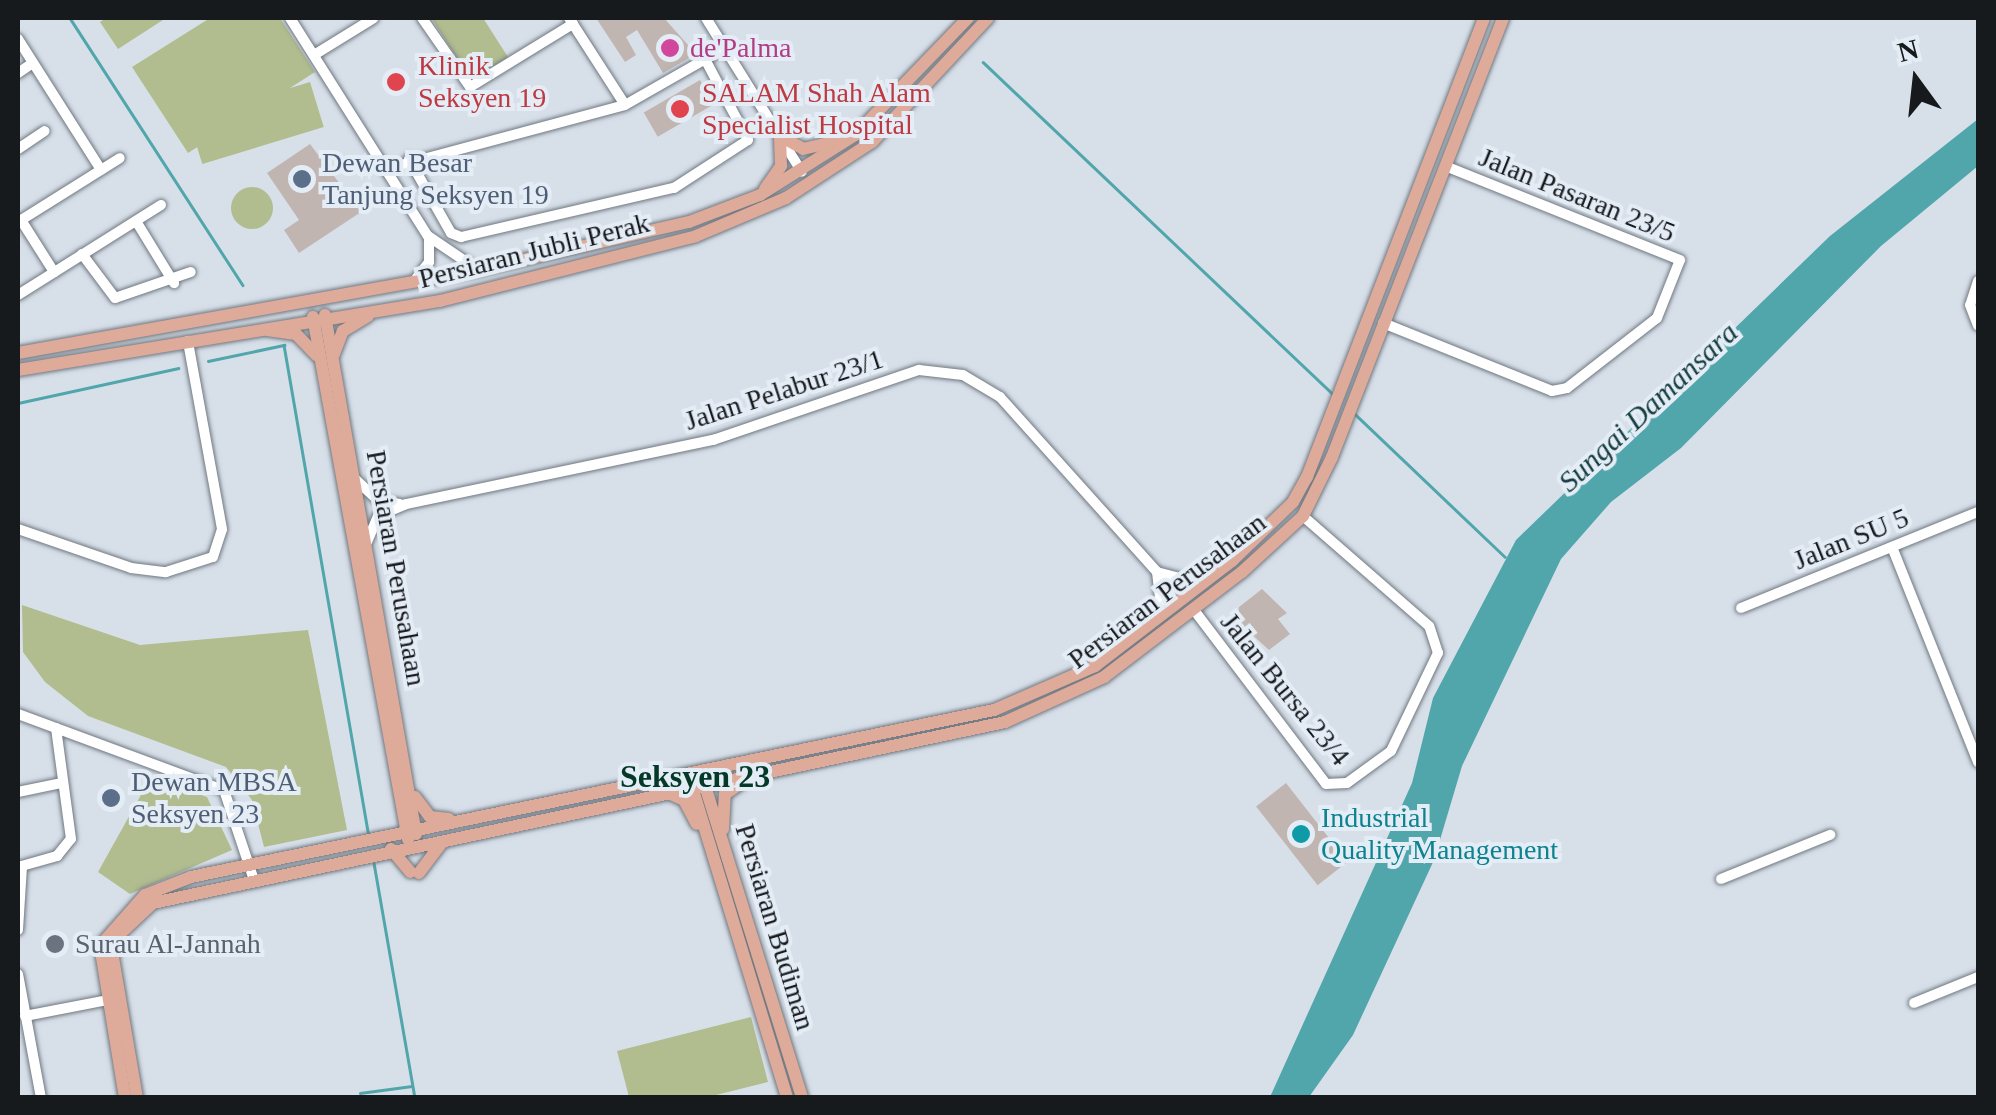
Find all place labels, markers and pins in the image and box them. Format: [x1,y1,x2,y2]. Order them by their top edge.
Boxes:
place label: de'Palma [690,31,791,65]
marker: de'Palma [659,37,681,59]
place label: Klinik Seksyen 19 [418,49,546,115]
marker: Klinik Seksyen 19 [383,69,409,95]
place label: SALAM Shah Alam Specialist Hospital [702,76,932,142]
marker: SALAM Shah Alam Specialist Hospital [667,96,693,122]
place label: Dewan Besar Tanjung Seksyen 19 [322,146,549,212]
marker: Dewan Besar Tanjung Seksyen 19 [291,168,313,190]
place label: Dewan MBSA Seksyen 23 [131,765,297,831]
marker: Dewan MBSA Seksyen 23 [100,787,122,809]
place label: Industrial Quality Management [1321,801,1558,867]
marker: Industrial Quality Management [1290,823,1312,845]
place label: Surau Al-Jannah [75,927,262,961]
marker: Surau Al-Jannah [44,933,66,955]

